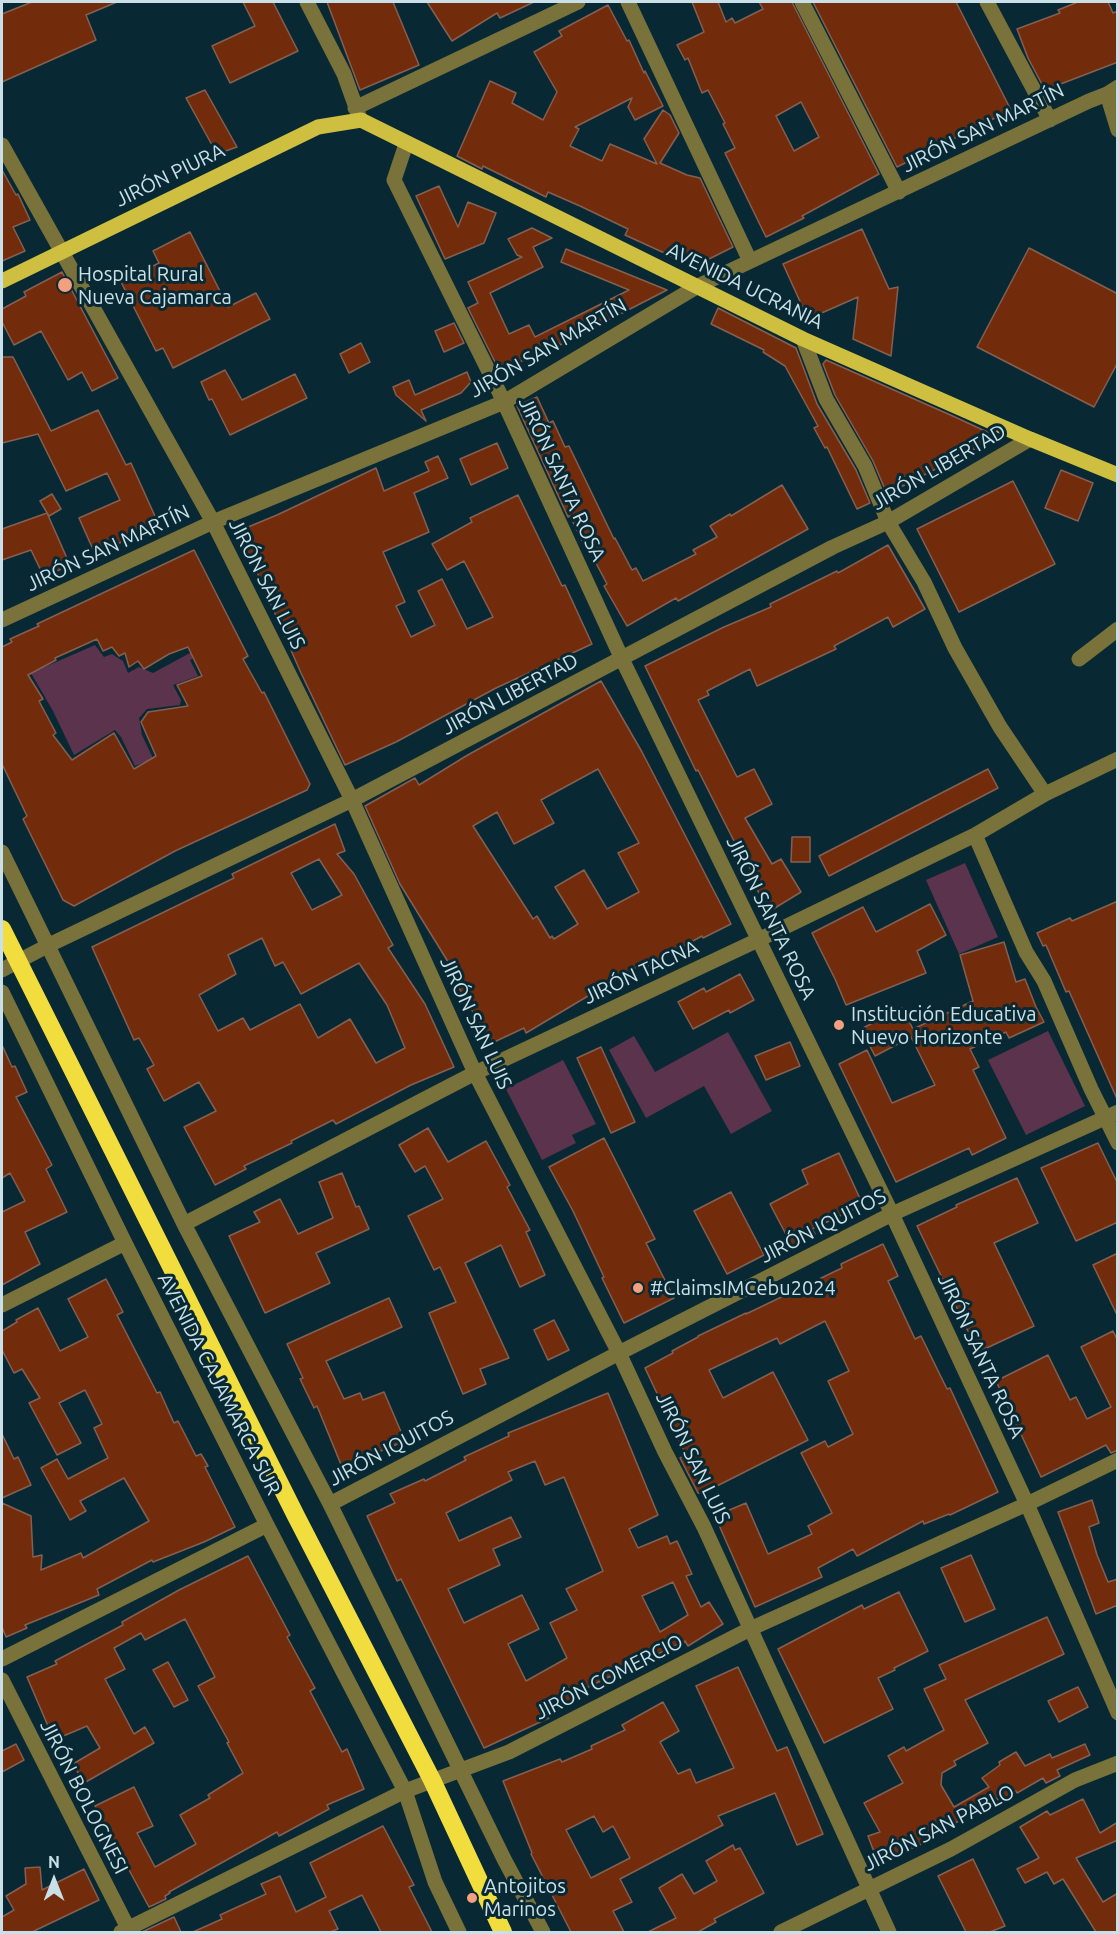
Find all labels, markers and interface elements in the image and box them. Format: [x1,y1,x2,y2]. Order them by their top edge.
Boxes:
street label: JIRÓN SAN MARTÍN [898,78,1068,178]
street label: JIRÓN PIURA [111,138,229,212]
street label: AVENIDA UCRANIA [663,238,827,334]
place label: Hospital Rural Nueva Cajamarca [78,262,232,309]
marker: Hospital Rural Nueva Cajamarca [56,276,74,294]
street label: JIRÓN SAN MARTÍN [465,293,631,403]
street label: JIRÓN SANTA ROSA [513,393,611,565]
street label: JIRÓN LIBERTAD [868,419,1010,515]
street label: JIRÓN SAN MARTÍN [23,500,193,596]
street label: JIRÓN SAN LUIS [224,515,310,653]
street label: JIRÓN LIBERTAD [438,648,582,740]
street label: JIRÓN SANTA ROSA [721,832,821,1004]
street label: JIRÓN TACNA [580,935,702,1009]
street label: JIRÓN SAN LUIS [435,953,517,1093]
place label: Institución Educativa Nuevo Horizonte [851,1002,1036,1049]
marker: Institución Educativa Nuevo Horizonte [832,1018,846,1032]
street label: JIRÓN IQUITOS [756,1184,890,1268]
street label: AVENIDA CAJAMARCA SUR [153,1269,285,1499]
street label: JIRÓN SANTA ROSA [932,1270,1030,1442]
place label: #ClaimsIMCebu2024 [650,1276,836,1300]
marker: #ClaimsIMCebu2024 [631,1281,645,1295]
street label: JIRÓN SAN LUIS [651,1388,735,1528]
street label: JIRÓN IQUITOS [324,1405,458,1491]
street label: JIRÓN COMERCIO [531,1629,687,1725]
street label: JIRÓN BOLOGNESI [35,1716,133,1878]
street label: JIRÓN SAN PABLO [860,1780,1018,1876]
north arrow [24,1850,84,1910]
place label: Antojitos Marinos [484,1874,566,1921]
marker: Antojitos Marinos [465,1891,479,1905]

